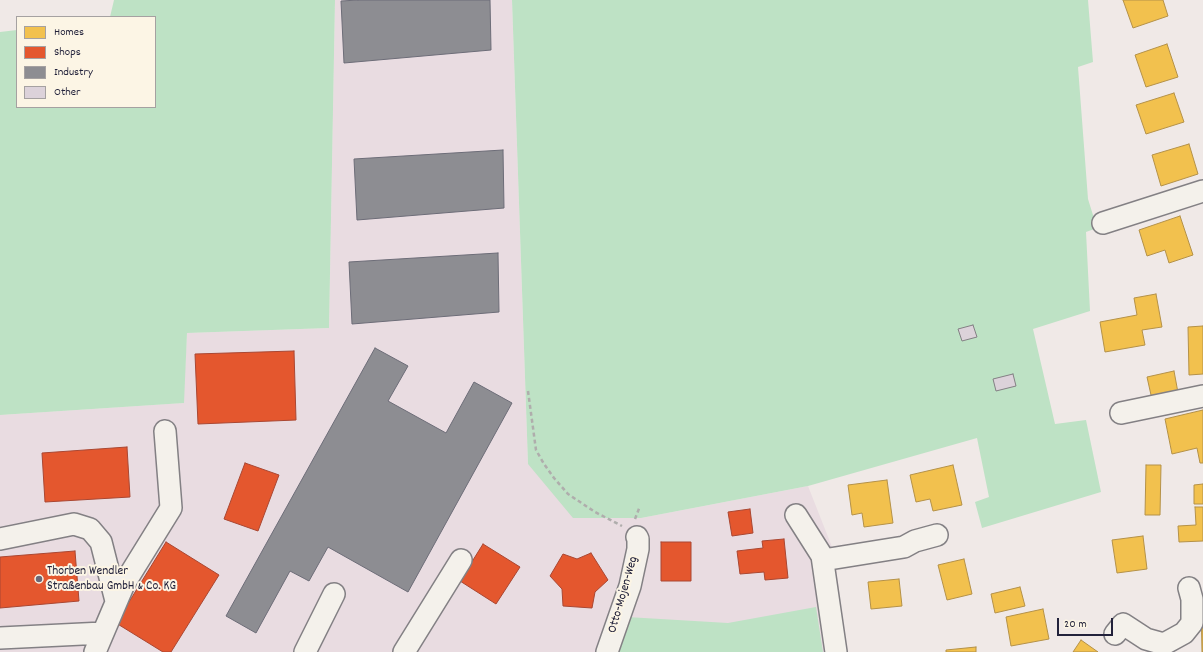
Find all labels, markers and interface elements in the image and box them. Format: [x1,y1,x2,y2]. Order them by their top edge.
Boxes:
legend [16,16,156,108]
text: Homes [54,24,84,41]
text: Shops [54,44,81,61]
text: Industry [54,64,93,81]
text: Other [54,84,81,101]
street label: Otto-Mojen-Weg [606,555,642,635]
place label: Thorben Wendler Straßenbau GmbH & Co. KG [47,564,176,595]
marker: Thorben Wendler Straßenbau GmbH & Co. KG [34,574,44,584]
scale bar [1059,610,1115,636]
text: 20 m [1064,616,1087,633]

